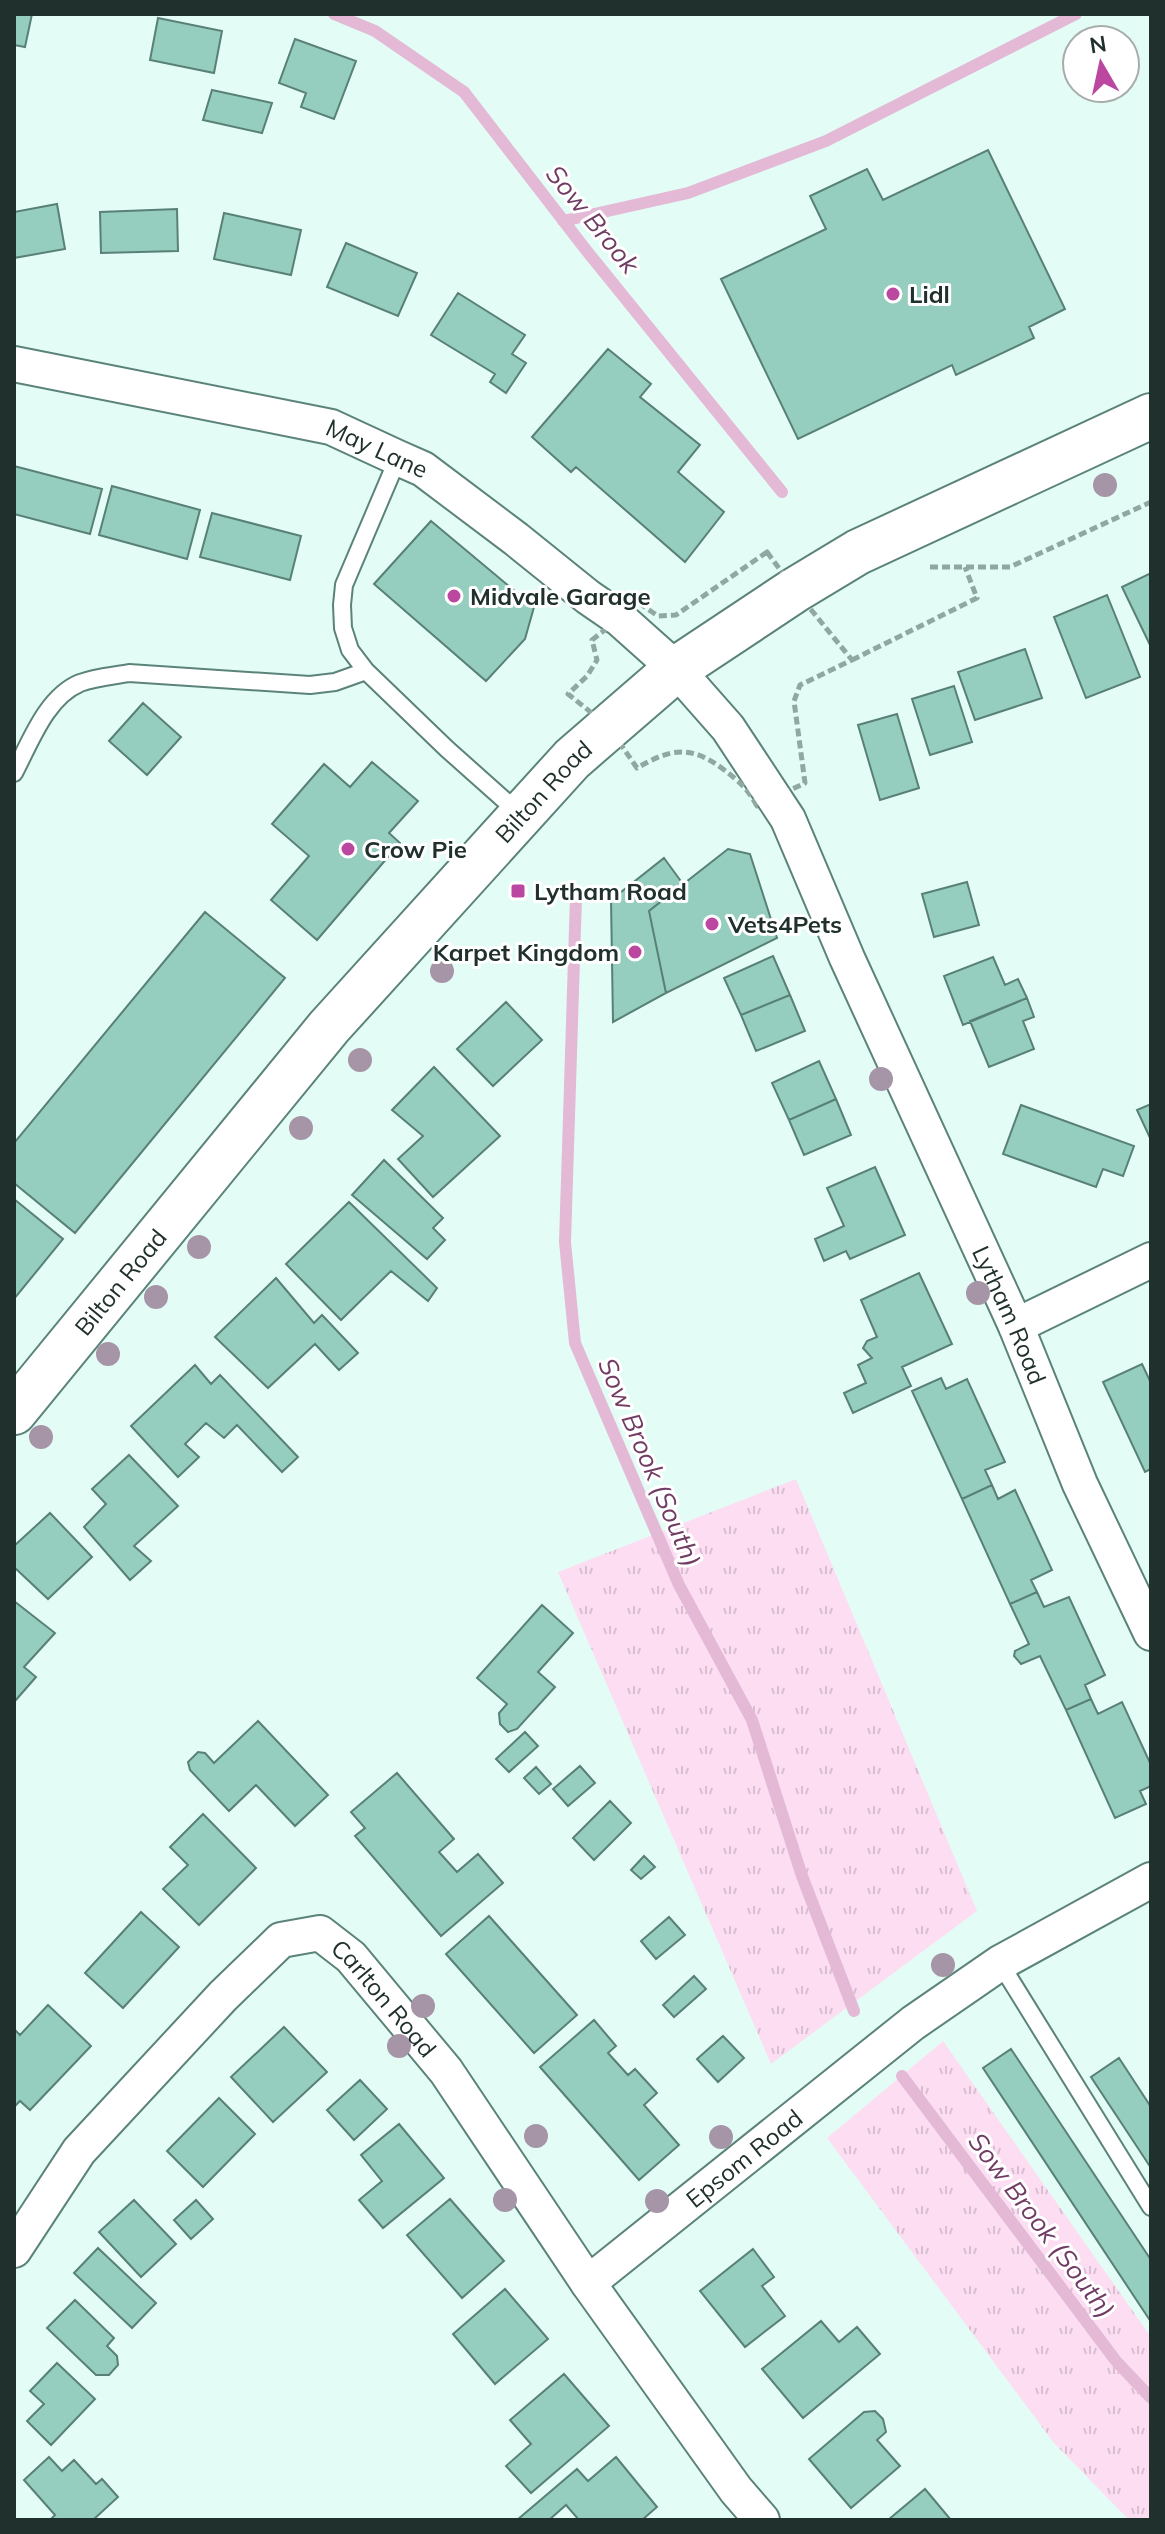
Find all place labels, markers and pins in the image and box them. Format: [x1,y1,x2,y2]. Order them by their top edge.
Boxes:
place label: Lidl [909,279,950,309]
marker: Lidl [884,285,902,303]
place label: Midvale Garage [470,581,651,611]
marker: Midvale Garage [445,587,463,605]
place label: Crow Pie [364,834,467,864]
marker: Crow Pie [339,840,357,858]
place label: Lytham Road [534,876,687,906]
marker: Lytham Road [509,882,527,900]
place label: Vets4Pets [727,909,842,939]
marker: Vets4Pets [703,915,721,933]
place label: Karpet Kingdom [433,937,619,967]
marker: Karpet Kingdom [626,943,644,961]

